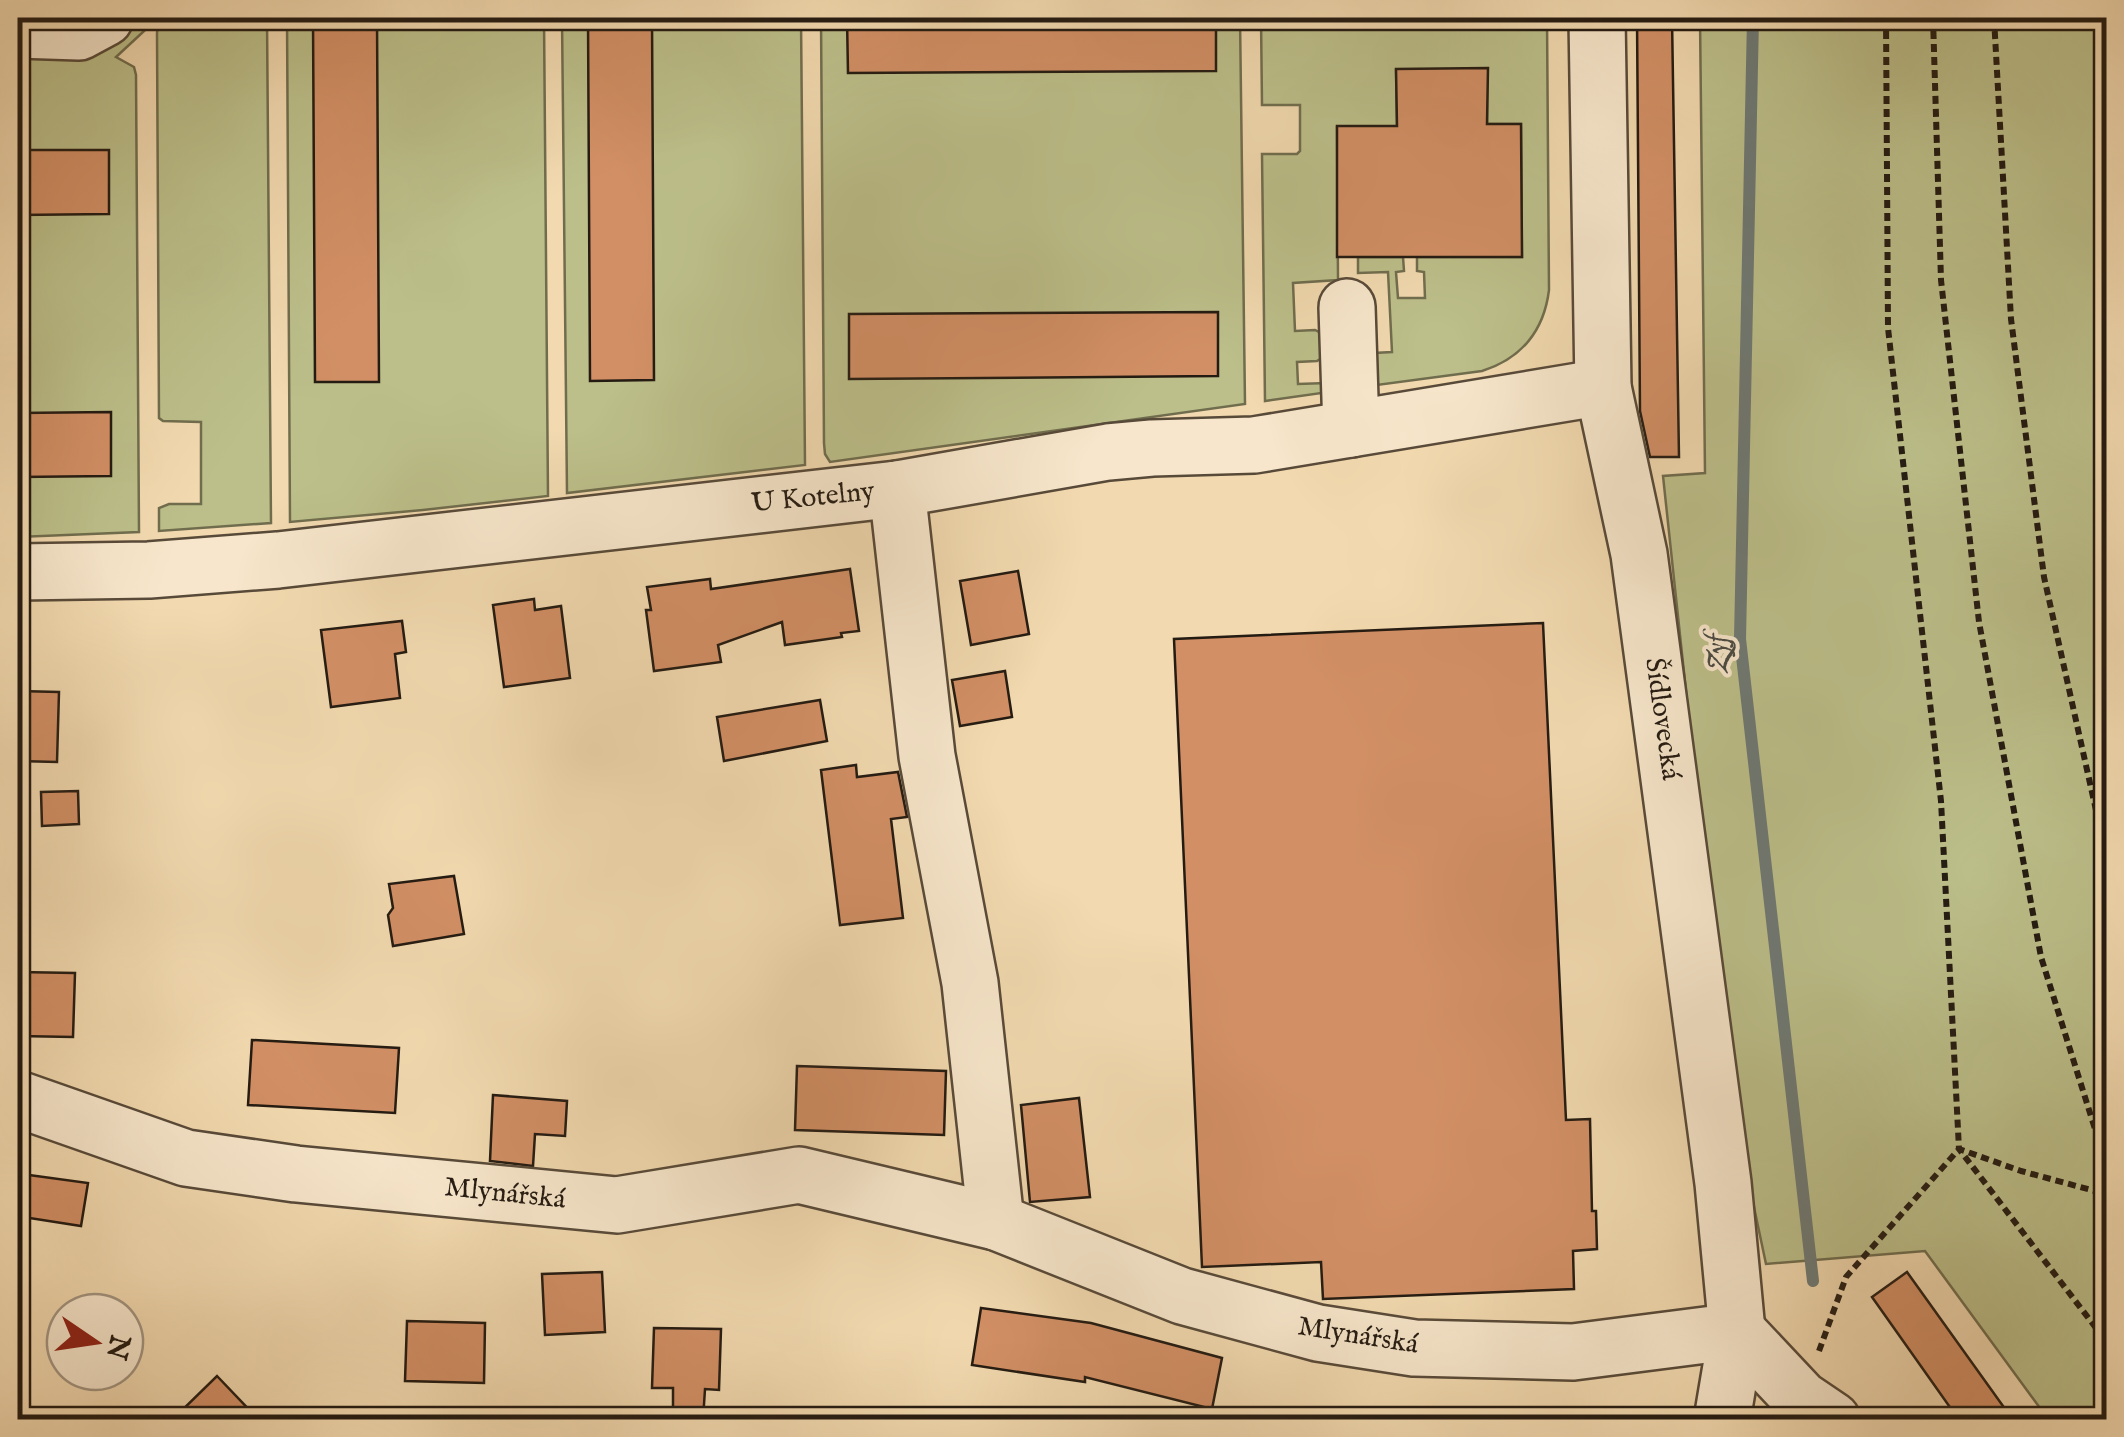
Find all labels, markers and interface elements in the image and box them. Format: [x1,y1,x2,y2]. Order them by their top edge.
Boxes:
street label: U Kotelny [750,474,877,522]
water label: Zyf [1697,626,1739,676]
street label: Šídlovecká [1636,656,1688,783]
street label: Mlynářská [443,1170,568,1218]
north arrow [45,1292,145,1392]
street label: Mlynářská [1295,1309,1422,1363]
text: N [97,1330,137,1363]

